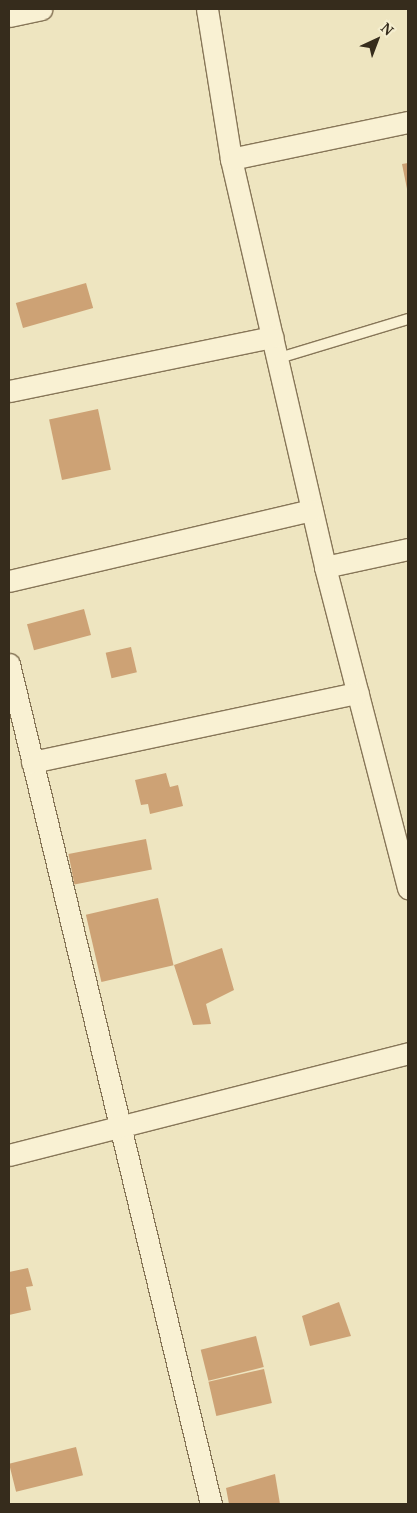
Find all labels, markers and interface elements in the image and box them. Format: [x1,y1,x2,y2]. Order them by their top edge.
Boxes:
north arrow [352,15,402,65]
text: N [377,18,398,39]

